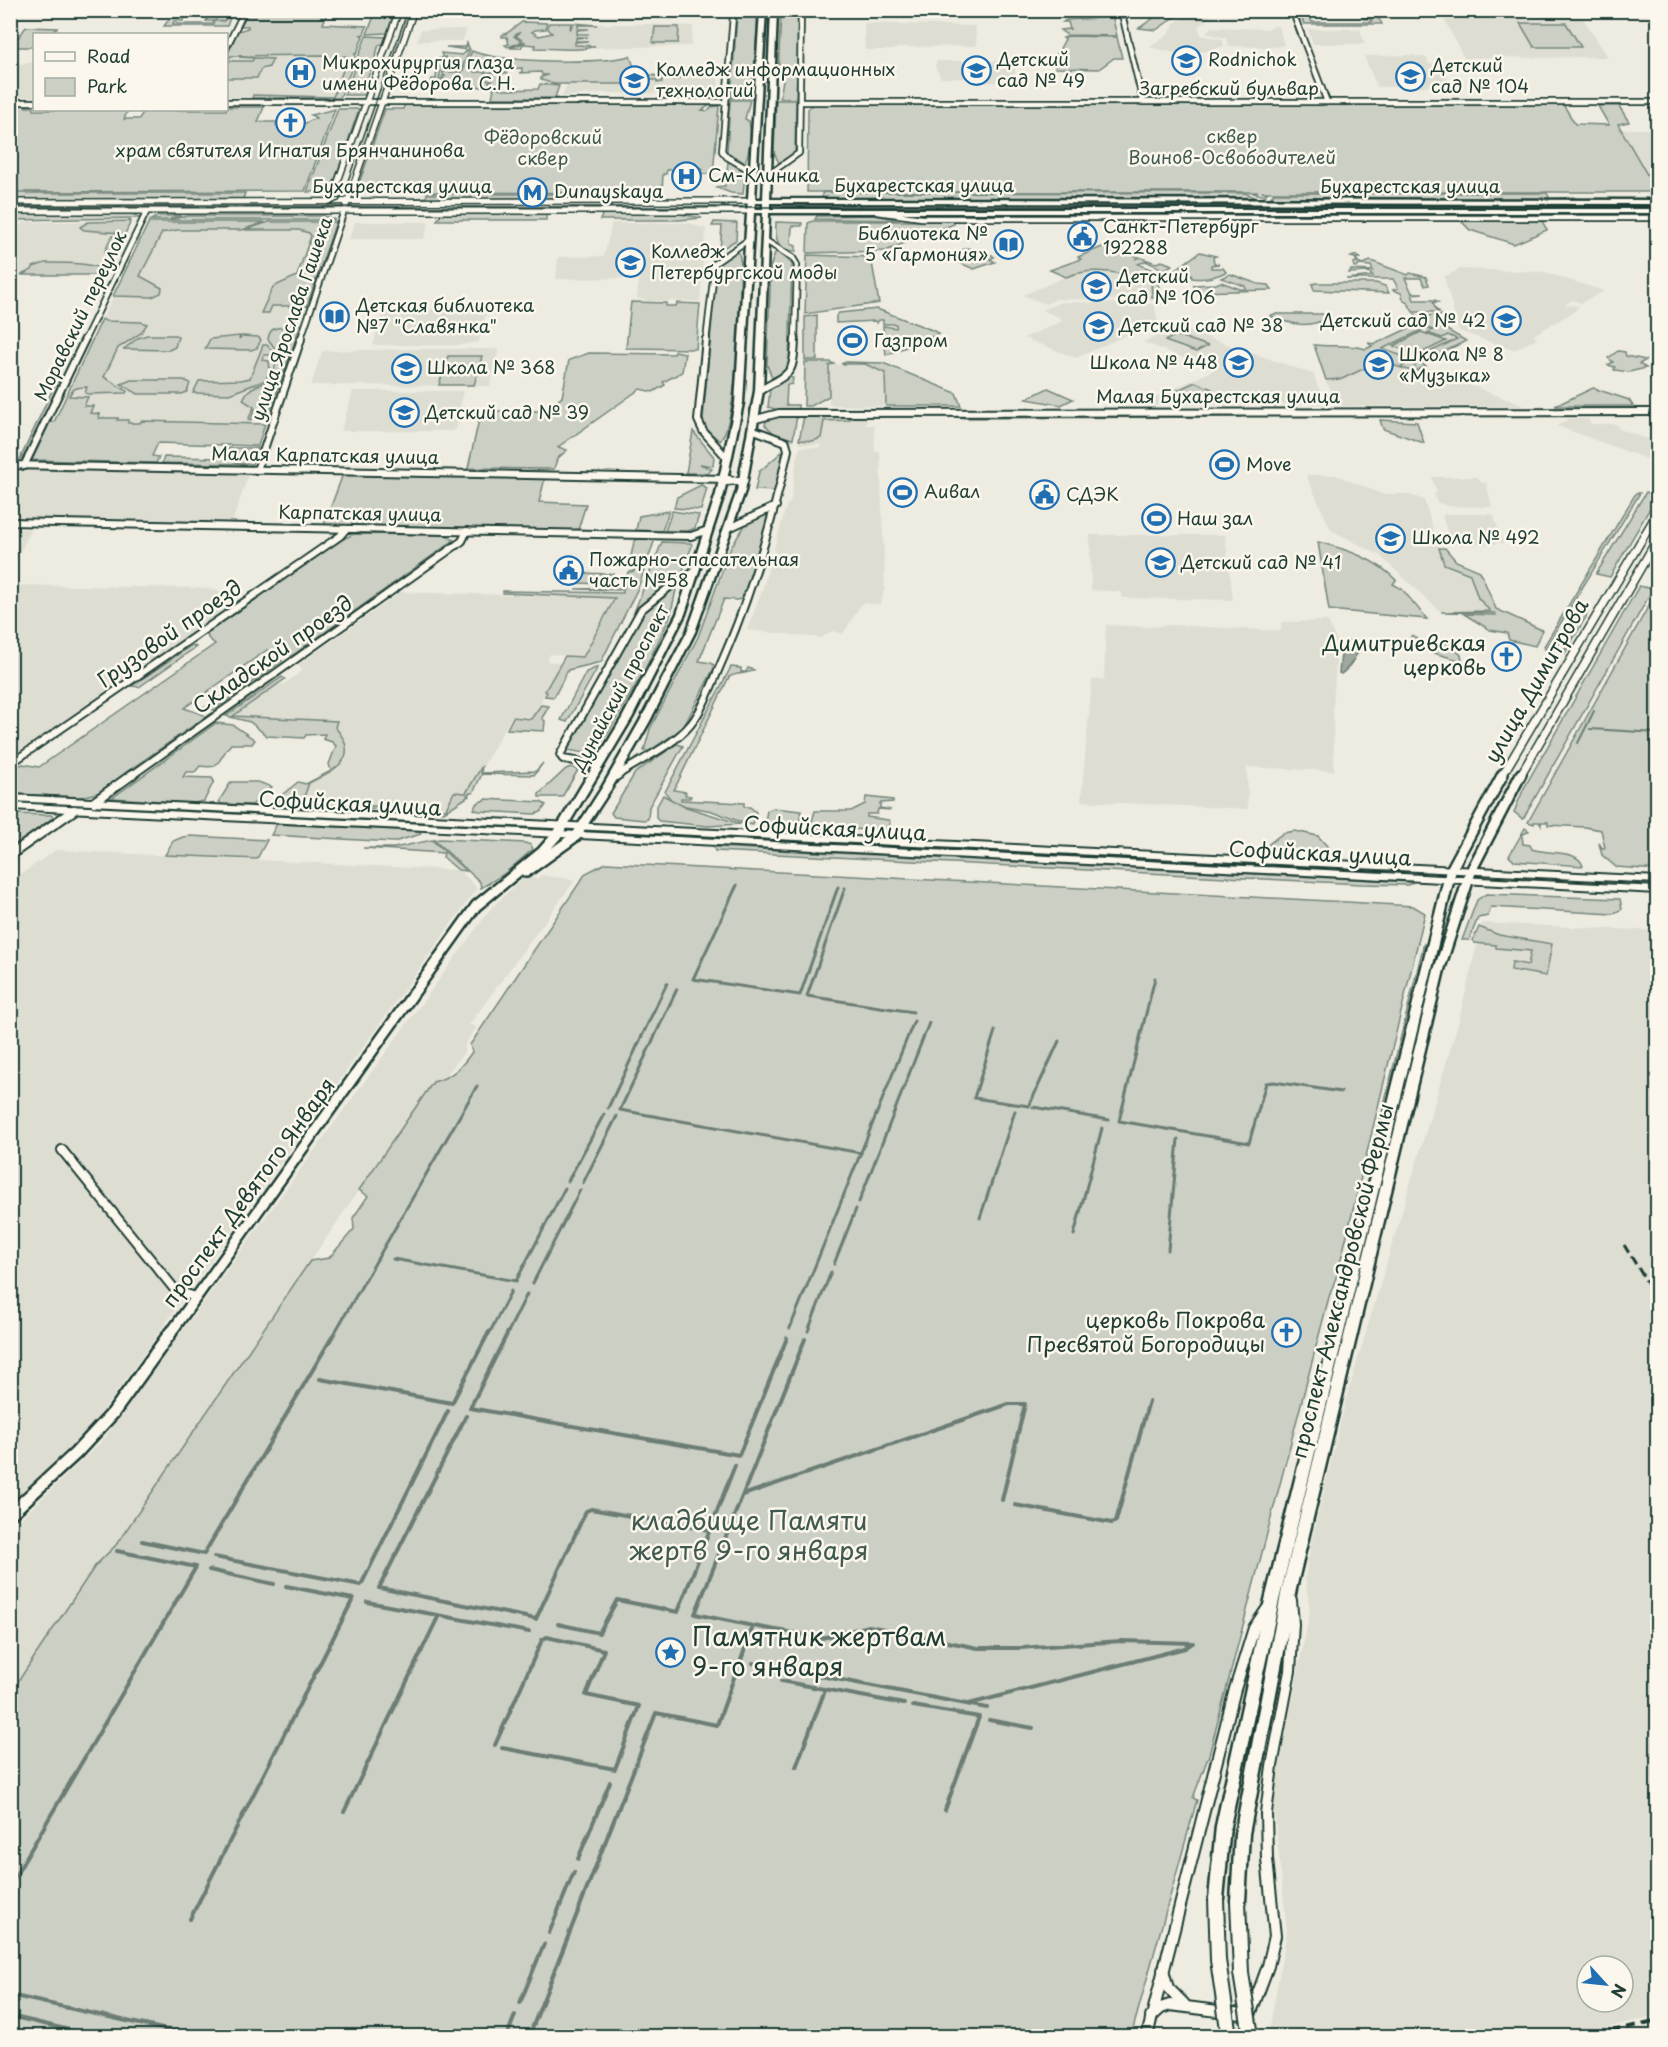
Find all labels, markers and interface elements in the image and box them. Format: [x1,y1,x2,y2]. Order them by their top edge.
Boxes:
legend [33,33,228,111]
text: Road [87,42,131,69]
school or university icon: Rodnichok [1171,44,1203,76]
place label: Детский сад № 49 [996,45,1085,93]
place label: Rodnichok [1208,45,1297,72]
place label: Микрохирургия глаза имени Фёдорова С.Н. [322,48,516,96]
place label: Детский сад № 104 [1430,51,1529,99]
school or university icon: Детский сад № 49 [960,54,992,86]
place label: Колледж информационных технологий [656,55,895,103]
hospital icon: Микрохирургия глаза имени Фёдорова С.Н. [285,57,317,89]
school or university icon: Детский сад № 104 [1394,60,1426,92]
school or university icon: Колледж информационных технологий [619,64,651,96]
text: Park [87,72,127,99]
street label: Загребский бульвар [1139,74,1319,101]
church icon: храм святителя Игнатия Брянчанинова [274,106,306,138]
park label: сквер Воинов-Освободителей [1128,122,1336,170]
park label: Фёдоровский сквер [484,123,602,171]
place label: храм святителя Игнатия Брянчанинова [116,136,465,163]
hospital icon: См-Клиника [671,160,703,192]
place label: См-Клиника [708,161,820,188]
street label: Бухарестская улица [834,171,1015,198]
street label: Бухарестская улица [312,172,493,199]
street label: Бухарестская улица [1320,172,1501,199]
metro station icon: Dunayskaya [517,176,549,208]
place label: Dunayskaya [554,177,664,204]
street label: улица Ярослава Гашека [243,212,338,424]
place label: Санкт-Петербург 192288 [1103,212,1259,260]
place label: Библиотека № 5 «Гармония» [857,219,988,267]
public building icon: Санкт-Петербург 192288 [1066,221,1098,253]
street label: Моравский переулок [27,225,133,405]
library icon: Библиотека № 5 «Гармония» [993,228,1025,260]
place label: Колледж Петербургской моды [651,237,837,285]
school or university icon: Колледж Петербургской моды [614,246,646,278]
place label: Детский сад № 106 [1116,262,1215,310]
school or university icon: Детский сад № 106 [1080,271,1112,303]
place label: Детская библиотека №7 "Славянка" [355,291,535,339]
library icon: Детская библиотека №7 "Славянка" [319,300,351,332]
school or university icon: Детский сад № 42 [1491,305,1523,337]
place label: Детский сад № 42 [1320,306,1486,333]
school or university icon: Детский сад № 38 [1082,310,1114,342]
place label: Детский сад № 38 [1118,311,1283,338]
sports icon: Газпром [837,325,869,357]
place label: Газпром [874,326,948,353]
place label: Школа № 8 «Музыка» [1399,340,1504,388]
school or university icon: Школа № 448 [1223,347,1255,379]
place label: Школа № 448 [1090,348,1218,375]
school or university icon: Школа № 8 «Музыка» [1362,349,1394,381]
school or university icon: Школа № 368 [390,352,422,384]
place label: Школа № 368 [427,353,556,380]
street label: Малая Бухарестская улица [1096,382,1341,409]
school or university icon: Детский сад № 39 [388,397,420,429]
place label: Детский сад № 39 [424,398,589,425]
street label: Малая Карпатская улица [211,439,440,470]
sports icon: Move [1209,449,1241,481]
place label: Move [1246,450,1292,477]
sports icon: Аивал [887,476,919,508]
place label: Аивал [924,477,980,504]
public building icon: СДЭК [1029,479,1061,511]
place label: СДЭК [1066,480,1119,507]
street label: Карпатская улица [278,498,442,527]
sports icon: Наш зал [1140,503,1172,535]
place label: Наш зал [1177,504,1253,531]
school or university icon: Школа № 492 [1375,522,1407,554]
place label: Школа № 492 [1412,523,1540,550]
place label: Пожарно-спасательная часть №58 [589,545,799,593]
school or university icon: Детский сад № 41 [1144,547,1176,579]
place label: Детский сад № 41 [1180,548,1341,575]
public building icon: Пожарно-спасательная часть №58 [552,554,584,586]
street label: Грузовой проезд [90,570,248,694]
street label: Складской проезд [185,586,359,721]
street label: улица Димитрова [1475,592,1595,768]
street label: Дунайский проспект [564,599,675,776]
place label: Димитриевская церковь [1322,626,1486,682]
church icon: Димитриевская церковь [1491,640,1523,672]
street label: Софийская улица [258,781,443,823]
street label: Софийская улица [743,806,928,848]
street label: Софийская улица [1228,831,1413,873]
street label: проспект Девятого Января [153,1070,342,1313]
street label: проспект Александровской Фермы [1281,1100,1401,1461]
place label: церковь Покрова Пресвятой Богородицы [1027,1303,1265,1359]
church icon: церковь Покрова Пресвятой Богородицы [1270,1317,1302,1349]
park label: кладбище Памяти жертв 9-го января [630,1500,868,1569]
place label: Памятник жертвам 9-го января [692,1616,947,1685]
place icon: Памятник жертвам 9-го января [655,1636,687,1668]
north arrow [1575,1954,1635,2014]
text: N [1606,1980,1633,2002]

